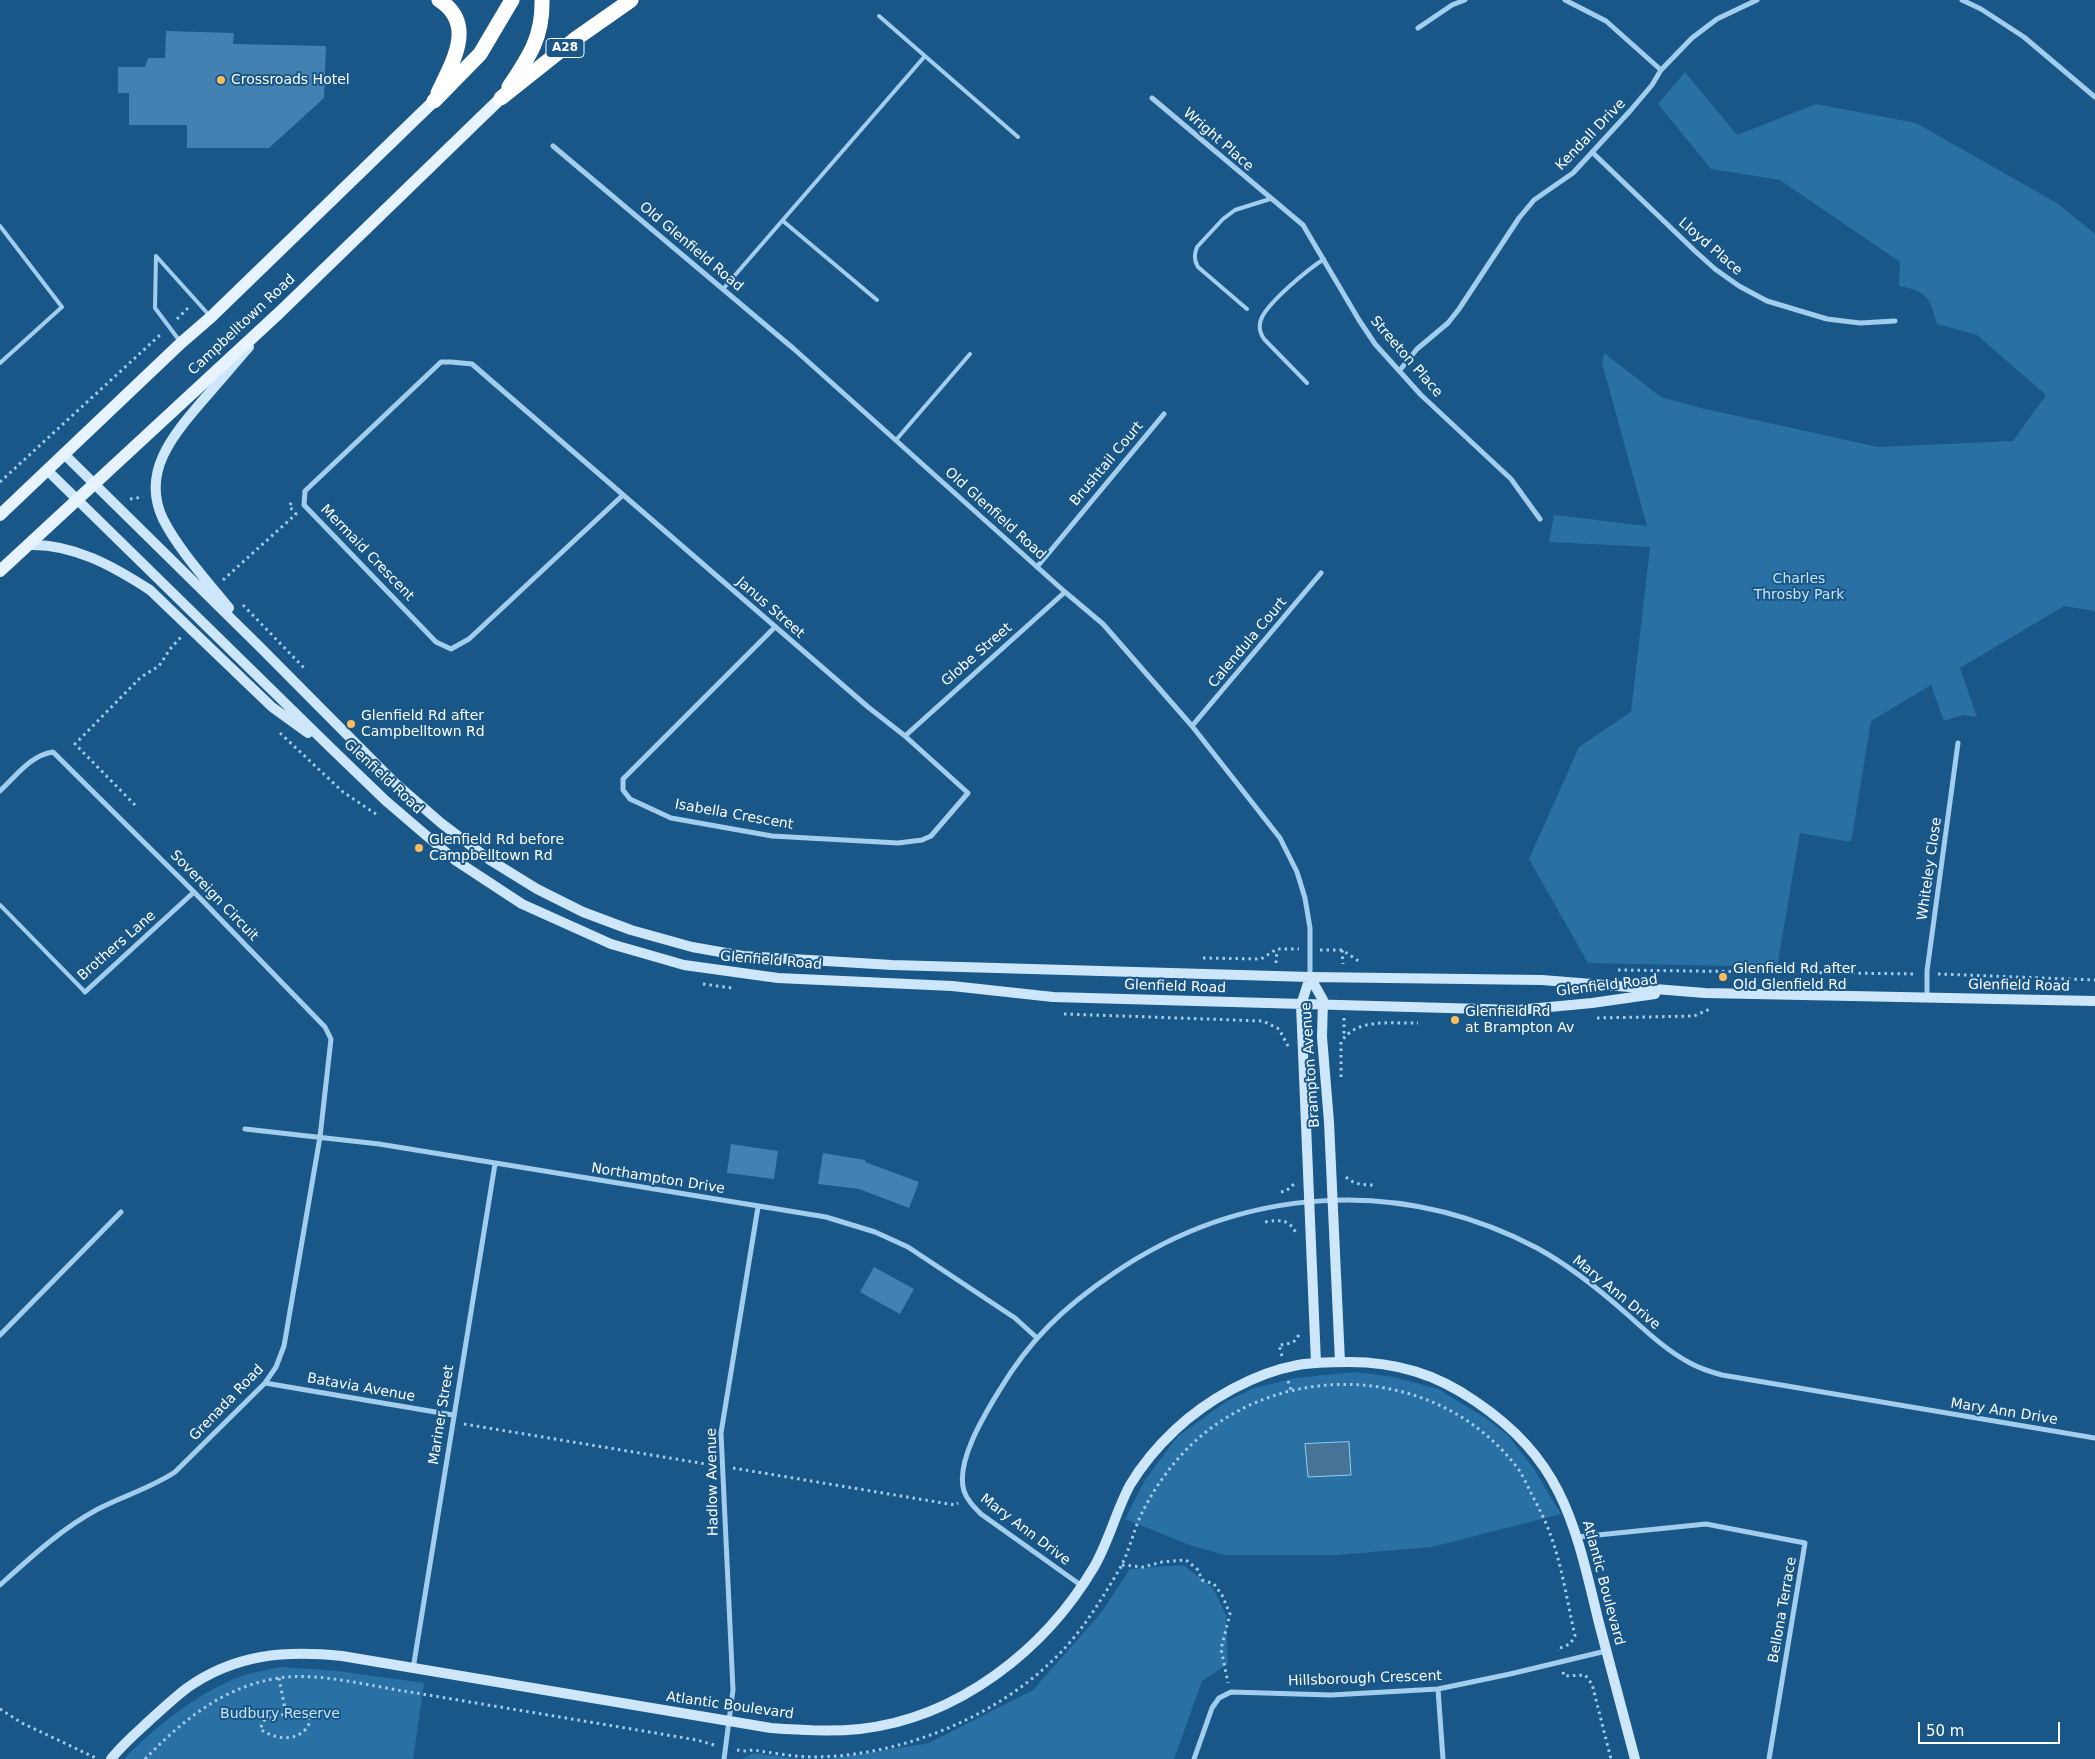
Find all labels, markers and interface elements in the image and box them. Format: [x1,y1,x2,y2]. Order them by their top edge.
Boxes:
road number: A28 [546,38,584,58]
place label: Crossroads Hotel [231,72,350,88]
marker: Crossroads Hotel [215,74,227,86]
street label: Kendall Drive [1553,96,1629,174]
street label: Wright Place [1179,105,1257,175]
street label: Old Glenfield Road [636,199,746,295]
street label: Lloyd Place [1675,215,1745,279]
street label: Campbelltown Road [185,271,299,379]
street label: Streeton Place [1366,313,1446,401]
street label: Brushtail Court [1067,418,1147,510]
street label: Old Glenfield Road [941,464,1049,564]
street label: Mermaid Crescent [317,501,417,605]
park label: Charles Throsby Park [1754,571,1844,604]
street label: Janus Street [733,574,807,642]
street label: Calendula Court [1205,594,1291,692]
street label: Globe Street [938,620,1016,690]
place label: Glenfield Rd after Campbelltown Rd [361,708,485,740]
marker: Glenfield Rd after Campbelltown Rd [345,718,357,730]
street label: Glenfield Road [340,736,426,818]
street label: Isabella Crescent [673,796,795,834]
street label: Whiteley Close [1914,816,1946,922]
place label: Glenfield Rd before Campbelltown Rd [429,832,564,864]
marker: Glenfield Rd before Campbelltown Rd [413,842,425,854]
street label: Sovereign Circuit [166,847,262,945]
street label: Brothers Lane [75,908,159,984]
street label: Glenfield Road [719,948,823,974]
place label: Glenfield Rd after Old Glenfield Rd [1733,961,1856,994]
street label: Glenfield Road [1555,971,1659,1001]
marker: Glenfield Rd after Old Glenfield Rd [1717,971,1729,983]
street label: Glenfield Road [1124,977,1226,997]
street label: Glenfield Road [1968,977,2070,995]
street label: Brampton Avenue [1298,1002,1324,1128]
place label: Glenfield Rd at Brampton Av [1465,1004,1574,1036]
marker: Glenfield Rd at Brampton Av [1449,1014,1461,1026]
street label: Northampton Drive [590,1160,726,1198]
street label: Mary Ann Drive [1569,1252,1663,1334]
street label: Grenada Road [186,1361,268,1445]
street label: Mariner Street [426,1364,458,1466]
street label: Batavia Avenue [306,1370,416,1406]
street label: Mary Ann Drive [1949,1395,2059,1429]
street label: Hadlow Avenue [704,1428,722,1536]
street label: Mary Ann Drive [977,1491,1073,1569]
street label: Atlantic Boulevard [1578,1519,1628,1647]
street label: Bellona Terrace [1765,1556,1801,1664]
street label: Hillsborough Crescent [1288,1668,1442,1690]
street label: Atlantic Boulevard [665,1689,795,1723]
park label: Budbury Reserve [220,1706,340,1722]
scale bar [1920,1712,2062,1744]
text: 50 m [1926,1722,1964,1740]

